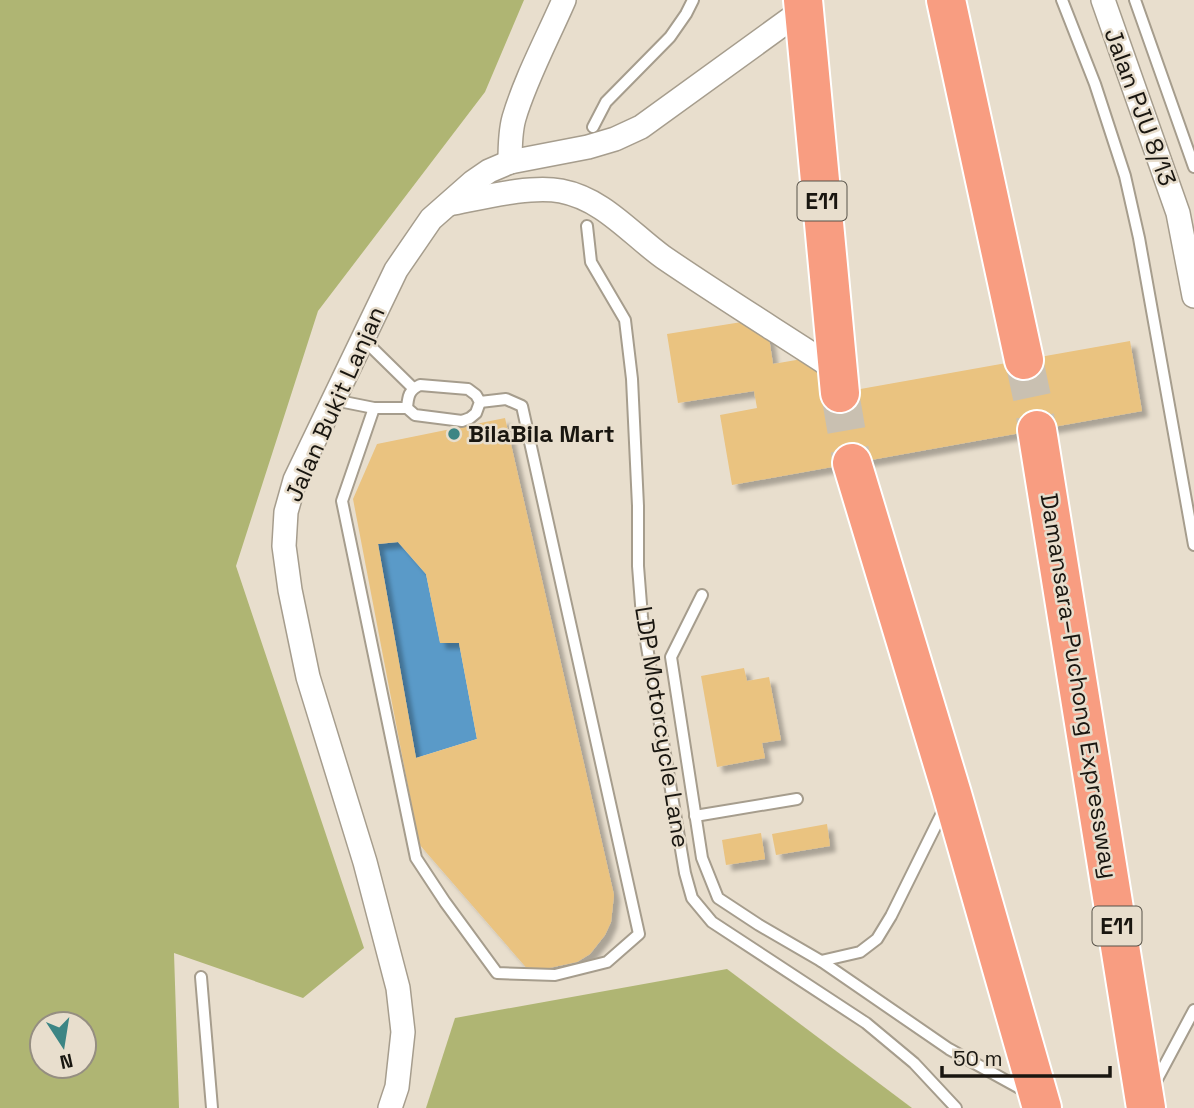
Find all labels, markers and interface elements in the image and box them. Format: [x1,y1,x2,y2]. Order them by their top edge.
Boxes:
street label: Jalan PJU 8/13 [1098,24,1183,190]
road number: E11 [798,182,846,220]
street label: Jalan Bukit Lanjan [278,301,392,506]
place label: BilaBila Mart [468,418,615,449]
marker: BilaBila Mart [446,426,462,442]
street label: Damansara–Puchong Expressway [1034,491,1125,881]
street label: LDP Motorcycle Lane [628,604,697,850]
road number: E11 [1092,906,1142,945]
north arrow [28,1010,98,1080]
scale bar [942,1034,1110,1078]
text: 50 m [953,1045,1003,1072]
text: N [58,1048,75,1075]

